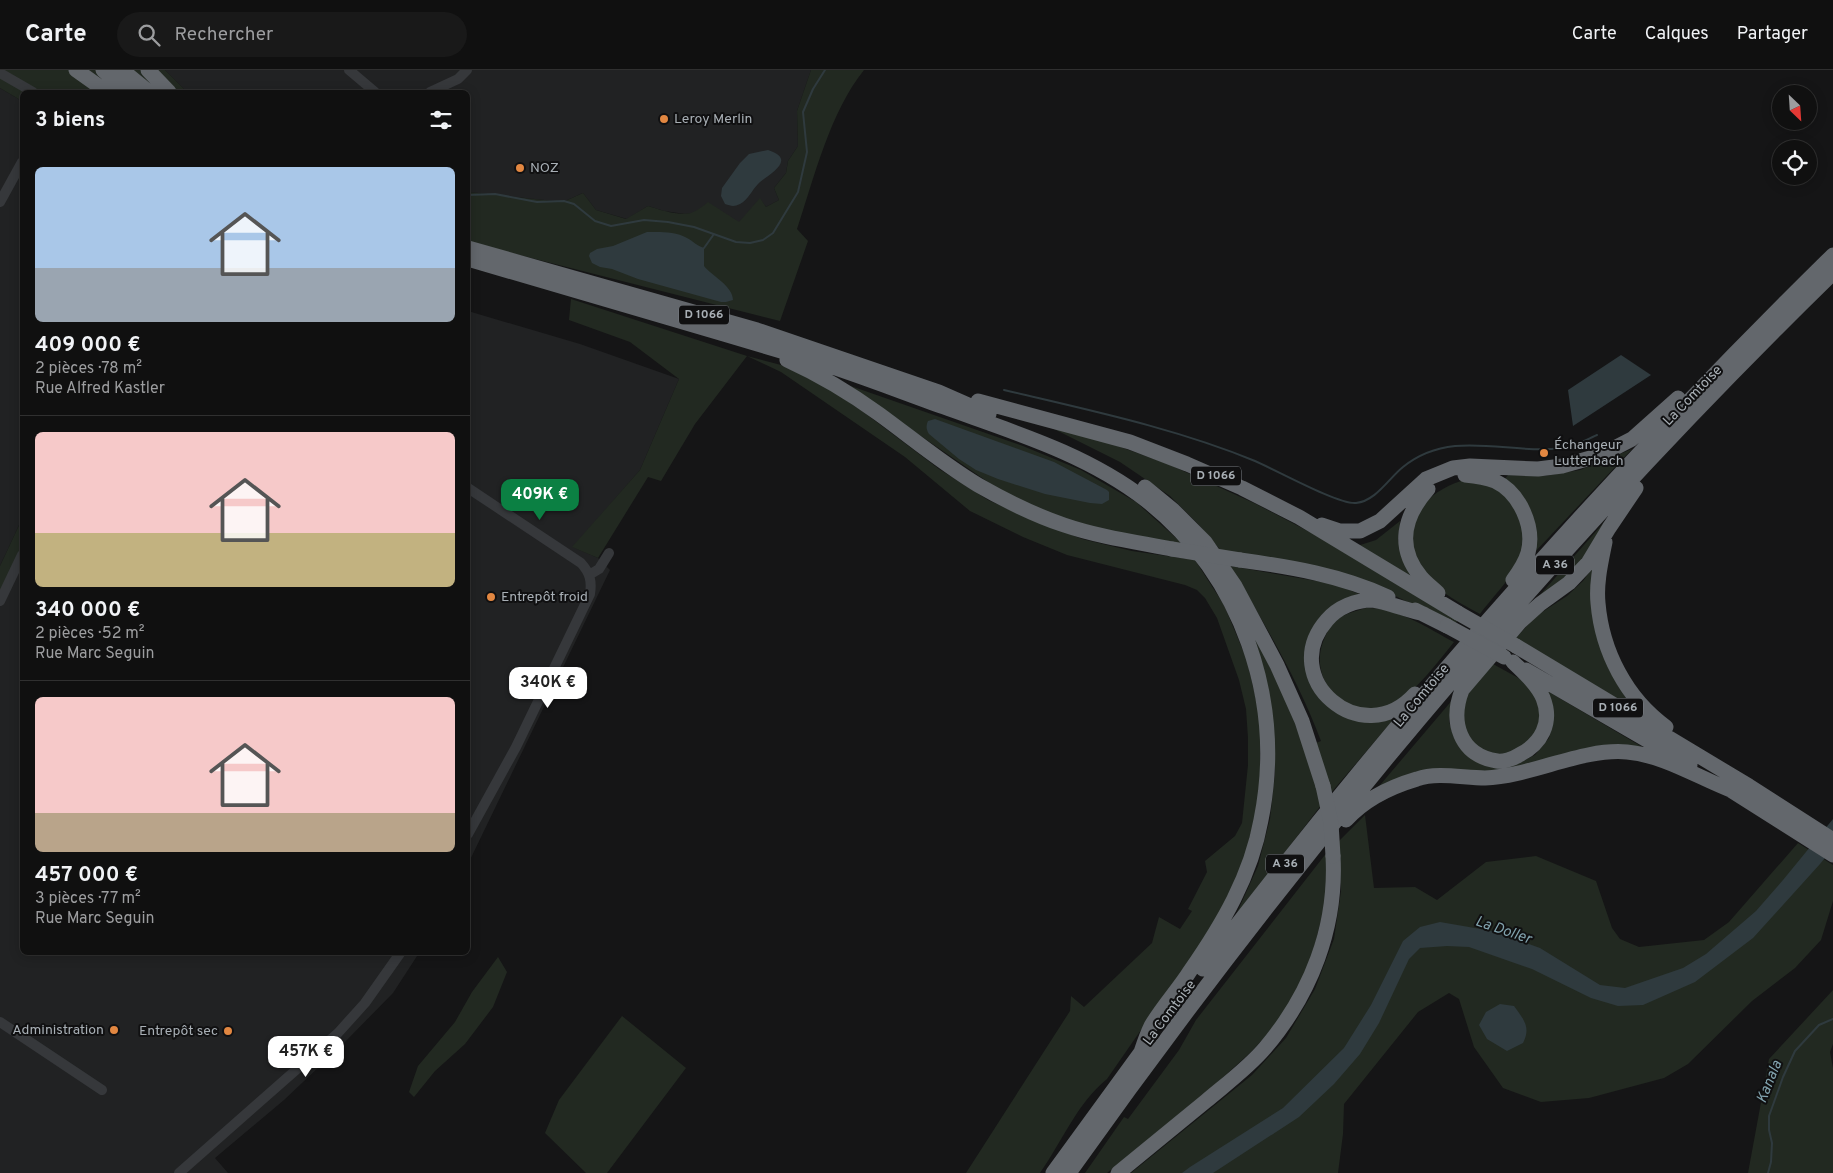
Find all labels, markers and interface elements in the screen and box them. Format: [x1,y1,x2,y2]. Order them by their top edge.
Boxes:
search box [117,12,467,57]
text: Carte [25,20,87,50]
icon: search [135,21,163,49]
text: Rechercher [175,23,273,47]
text: Carte [1572,23,1617,46]
text: Calques [1645,23,1709,46]
text: Partager [1737,23,1808,46]
north arrow [1772,85,1818,130]
map controls [1772,85,1817,185]
icon: filters [427,106,455,134]
text: 3 biens [35,107,105,134]
place label: Leroy Merlin [674,111,752,128]
marker: Leroy Merlin [658,113,670,125]
button: locate [1772,140,1817,185]
place label: NOZ [530,160,559,177]
marker: NOZ [514,162,526,174]
icon: home [200,199,290,289]
road number: D 1066 [679,306,729,324]
text: 409 000 € [35,332,141,359]
text: 2 pièces · 78 m² [35,359,142,379]
street label: La Comtoise [1660,362,1726,430]
text: Rue Alfred Kastler [35,379,165,399]
place label: Échangeur Lutterbach [1554,436,1624,470]
marker: Échangeur Lutterbach [1538,447,1550,459]
icon: home [200,465,290,555]
road number: D 1066 [1191,466,1241,486]
pin: 409K € [499,478,581,521]
text: 409K € [512,485,568,505]
road number: A 36 [1536,556,1574,574]
place label: Entrepôt froid [501,589,588,606]
marker: Entrepôt froid [485,591,497,603]
text: 340 000 € [35,597,140,624]
text: 2 pièces · 52 m² [35,624,145,644]
text: Rue Marc Seguin [35,644,155,664]
street label: La Comtoise [1391,661,1453,731]
pin: 340K € [507,666,589,709]
text: 340K € [520,673,576,693]
road number: D 1066 [1593,698,1643,718]
icon: home [200,730,290,820]
road number: A 36 [1266,854,1304,874]
text: 457 000 € [35,862,138,889]
text: 3 pièces · 77 m² [35,889,141,909]
text: Rue Marc Seguin [35,909,155,929]
water label: La Doller [1472,913,1535,950]
street label: La Comtoise [1140,977,1200,1049]
place label: Administration [12,1022,104,1039]
place label: Entrepôt sec [139,1023,218,1040]
marker: Administration [108,1024,120,1036]
marker: Entrepôt sec [222,1025,234,1037]
pin: 457K € [265,1036,347,1078]
text: 457K € [279,1042,333,1062]
water label: Kanala [1753,1058,1787,1106]

